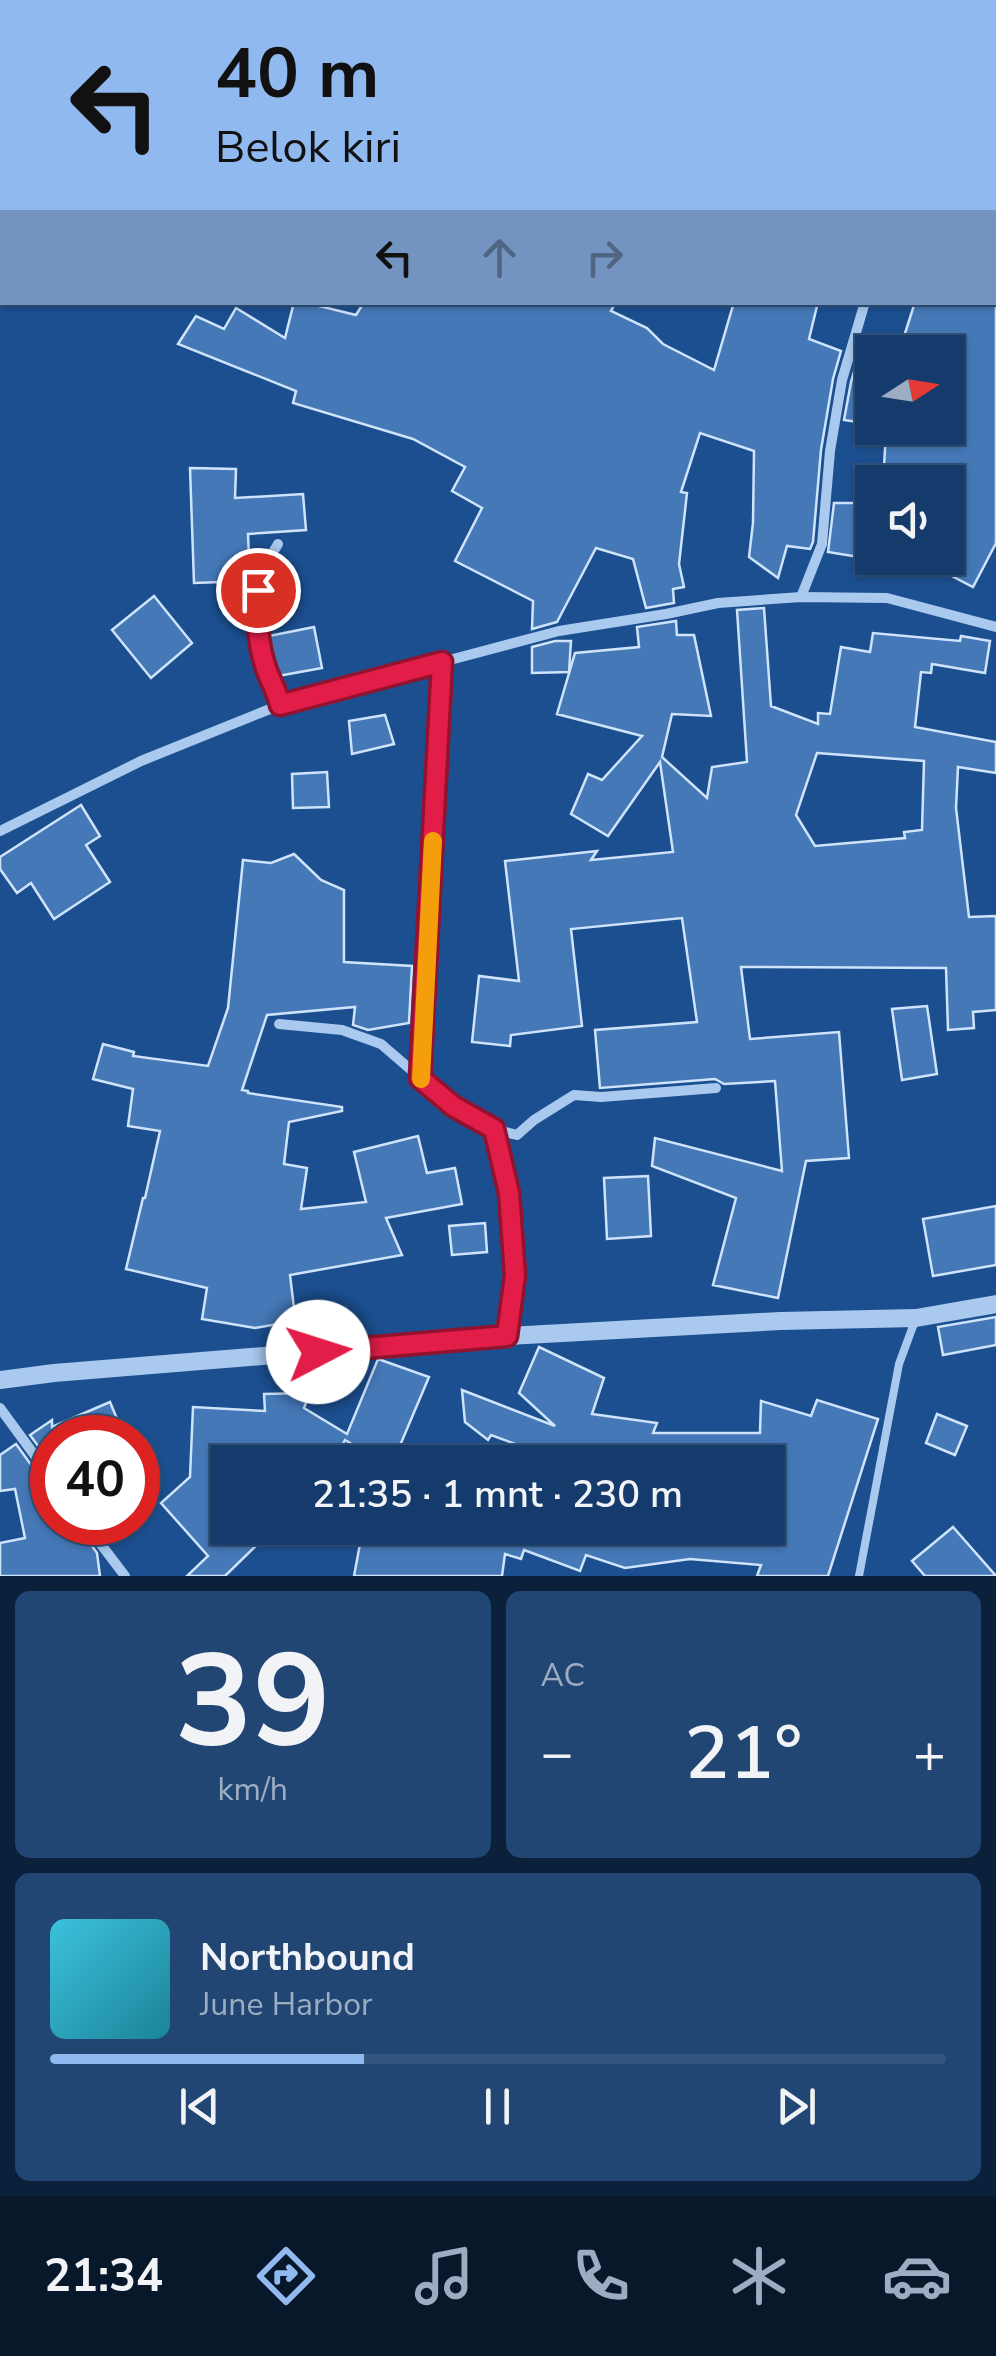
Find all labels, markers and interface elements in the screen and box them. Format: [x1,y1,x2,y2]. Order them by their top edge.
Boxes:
text: 40 m [215,26,379,122]
icon: left [50,40,180,170]
text: Belok kiri [215,117,401,178]
icon: left [367,230,422,285]
icon: ahead [472,230,527,285]
icon: right [577,230,632,285]
north arrow [855,335,965,445]
map controls [855,335,965,575]
button: sound [855,465,965,575]
pin [216,548,301,633]
icon: arrive [231,563,286,618]
position arrow [266,1300,370,1404]
speed limit sign: 40 [30,1415,160,1545]
text: 21:35 · 1 mnt · 230 m [312,1469,683,1520]
text: 39 [175,1614,331,1791]
text: AC [541,1654,585,1697]
text: 21° [684,1702,802,1804]
text: − [541,1716,574,1791]
text: + [913,1716,946,1791]
text: km/h [217,1768,288,1811]
text: Northbound [200,1932,415,1983]
text: June Harbor [200,1983,372,2026]
icon: previous [172,2079,227,2134]
icon: pause [470,2079,525,2134]
icon: next [769,2079,824,2134]
icon: directions [251,2241,321,2311]
icon: music [409,2241,479,2311]
icon: phone [566,2241,636,2311]
icon: climate [724,2241,794,2311]
icon: car [882,2241,952,2311]
text: 21:34 [44,2246,163,2307]

